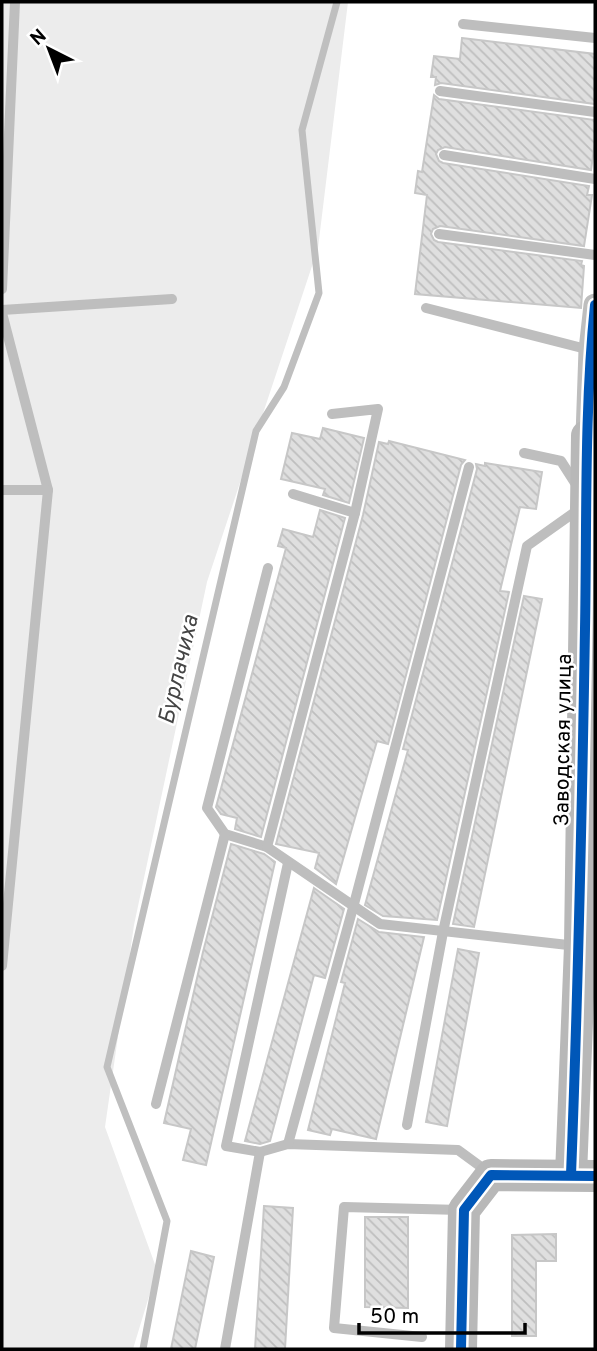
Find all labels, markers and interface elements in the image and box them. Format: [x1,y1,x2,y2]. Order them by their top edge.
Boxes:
north arrow [14,14,84,84]
text: N [26,24,52,51]
water label: Бурлачиха [153,612,207,728]
street label: Заводская улица [549,653,579,827]
scale bar [359,1292,525,1336]
text: 50 m [370,1304,419,1331]

